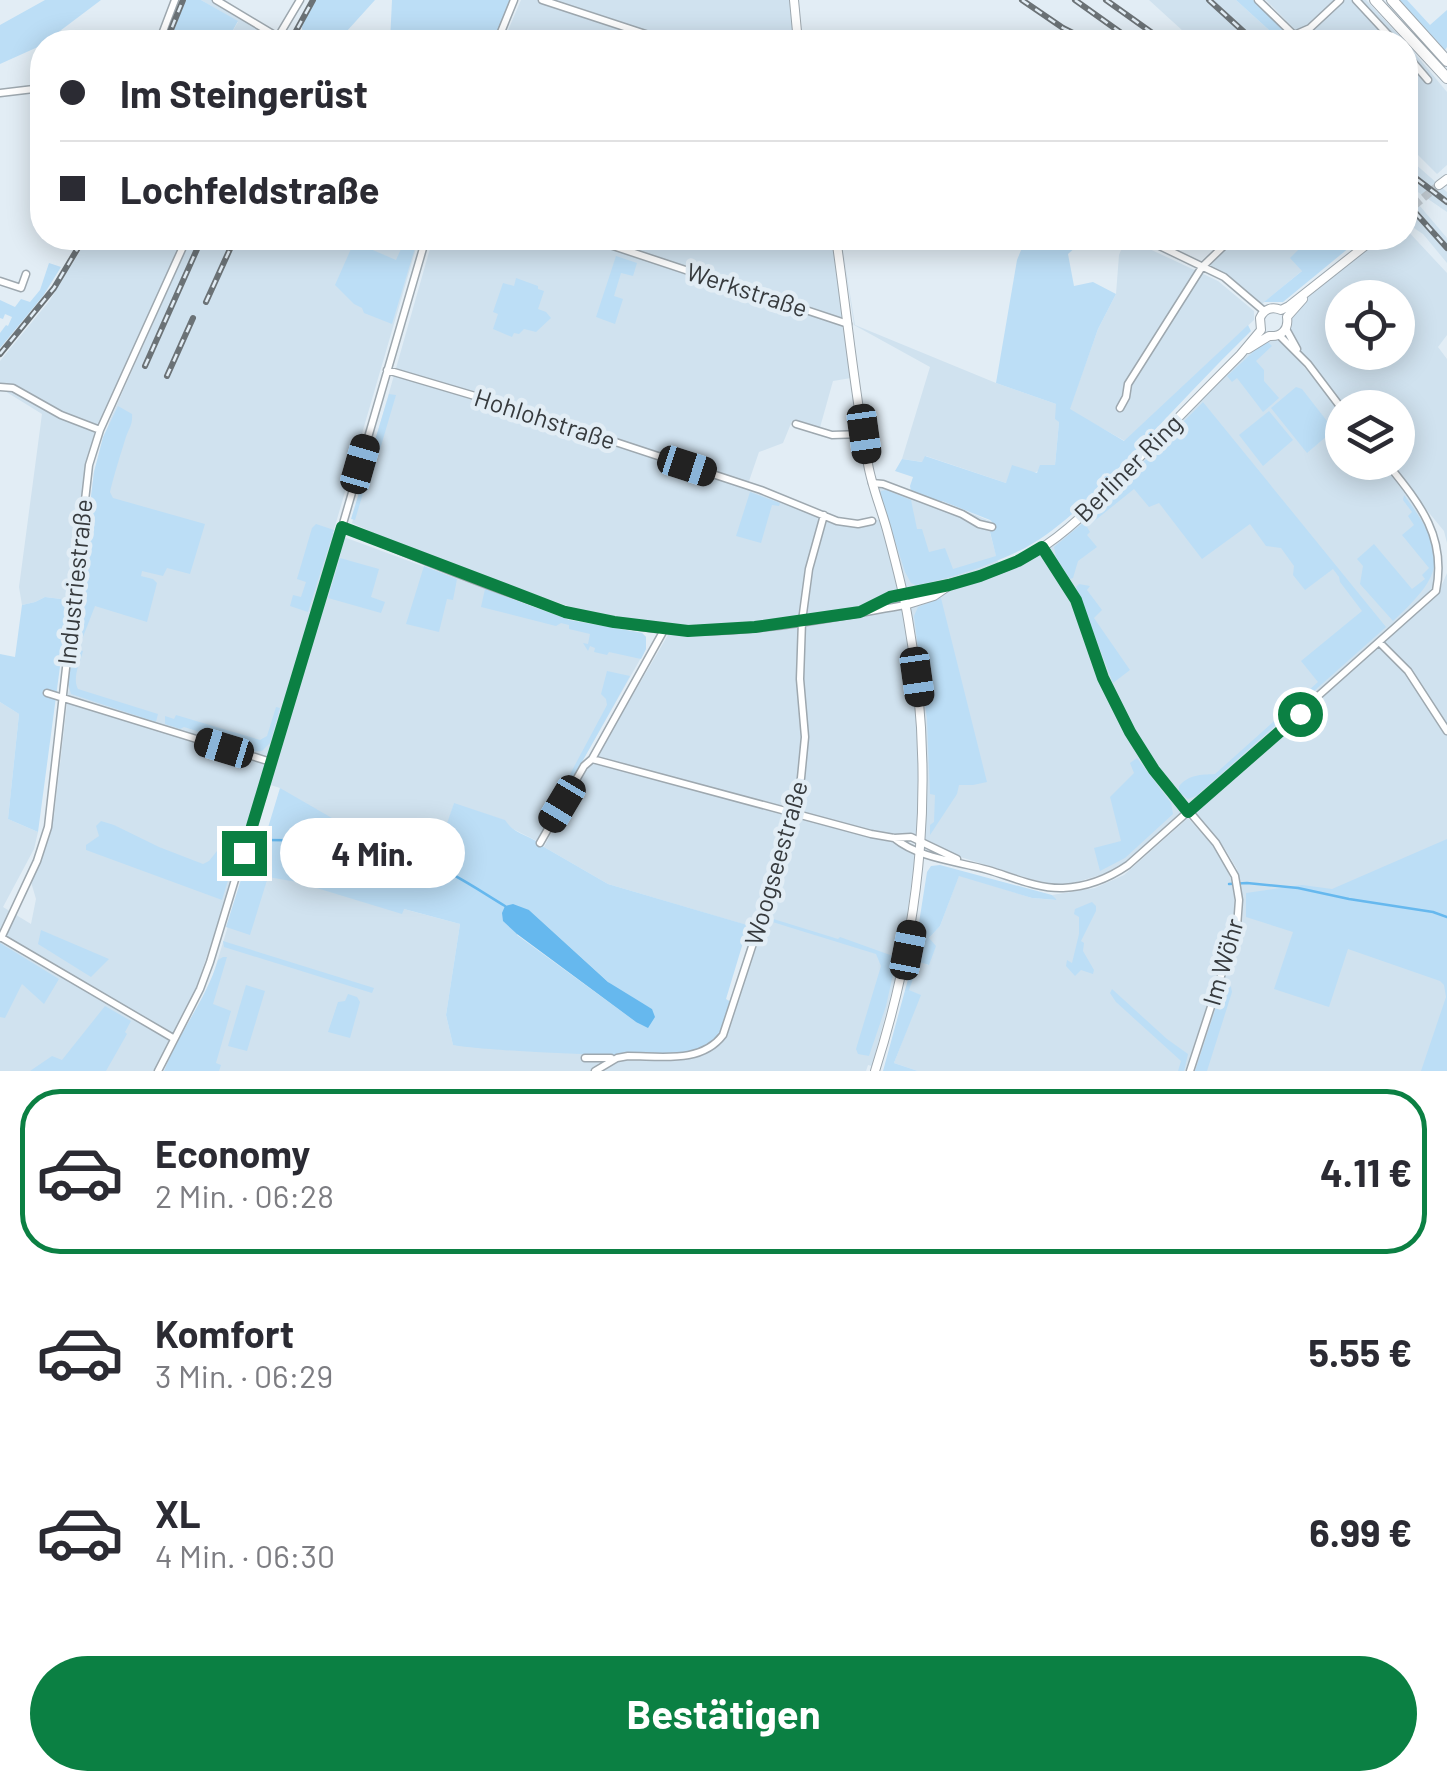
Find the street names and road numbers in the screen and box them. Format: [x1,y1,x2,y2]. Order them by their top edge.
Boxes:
street label: Werkstraße [683,255,812,323]
street label: Hohlohstraße [471,381,620,455]
street label: Berliner Ring [1067,407,1187,527]
street label: Industriestraße [50,497,98,666]
street label: Woogseestraße [737,777,813,948]
street label: Im Wöhr [1195,915,1249,1009]

